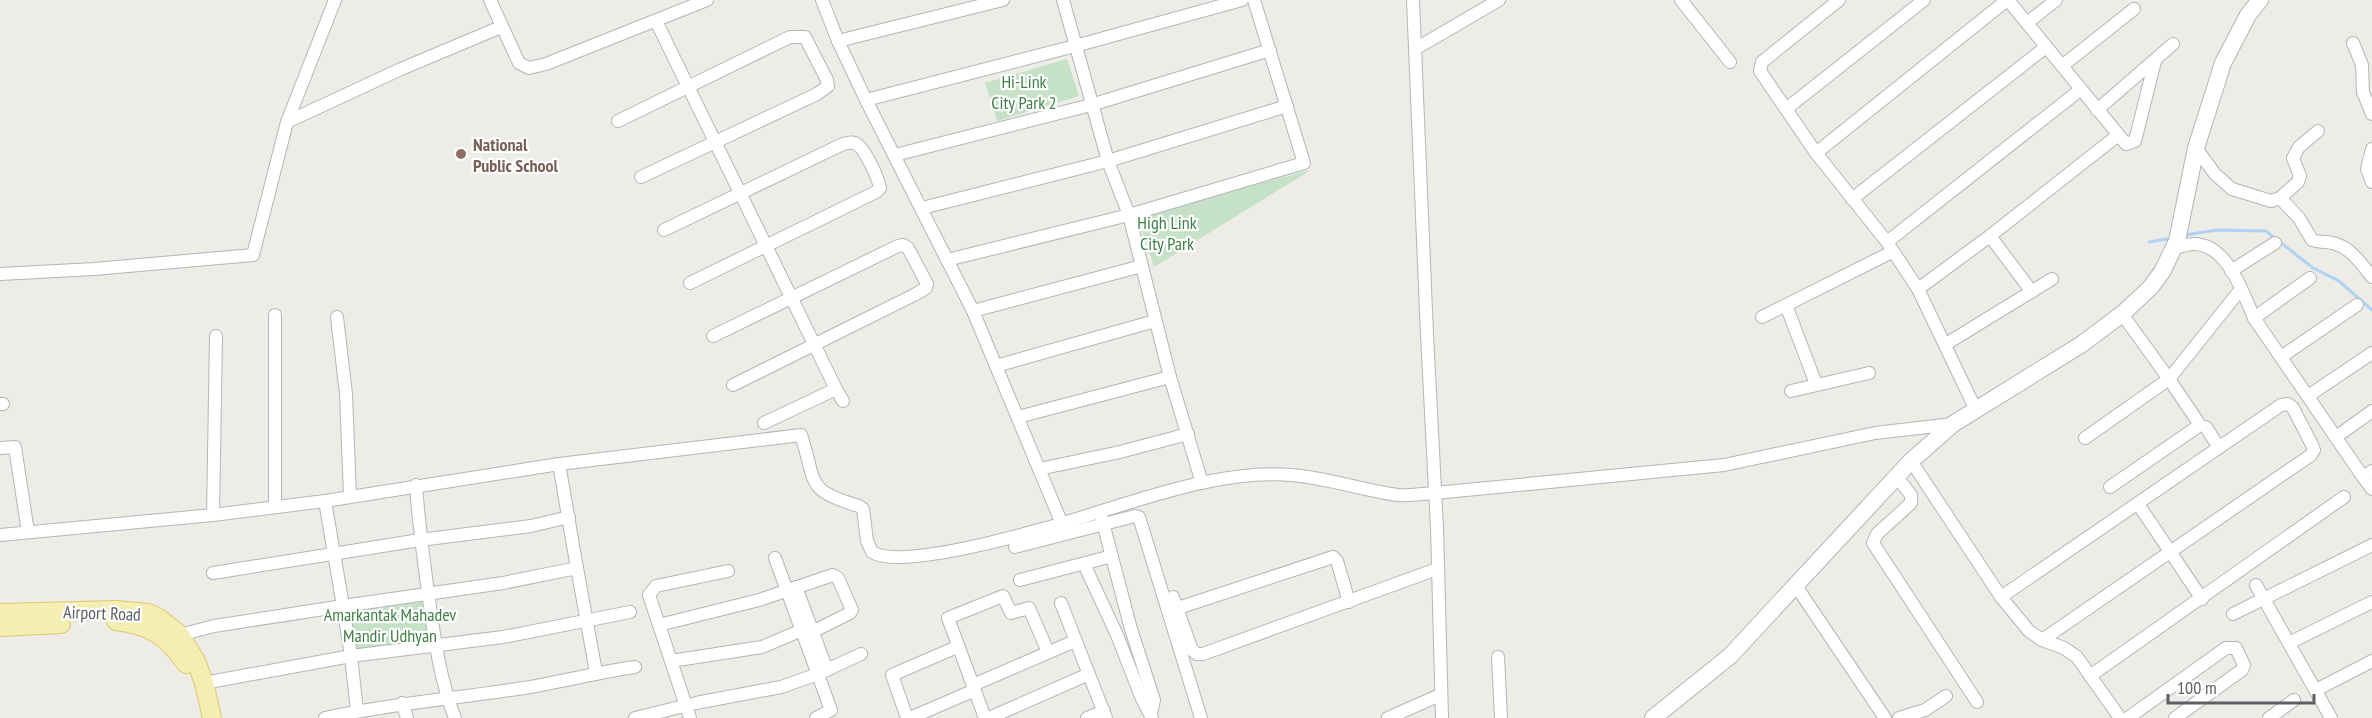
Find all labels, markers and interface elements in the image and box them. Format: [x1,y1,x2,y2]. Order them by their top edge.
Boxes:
park label: Hi-Link City Park 2 [991,70,1057,114]
place label: National Public School [473,133,559,177]
marker: National Public School [454,147,468,161]
park label: High Link City Park [1137,211,1197,255]
street label: Airport Road [63,600,141,626]
park label: Amarkantak Mahadev Mandir Udhyan [324,603,456,647]
scale bar [2168,667,2314,705]
text: 100 m [2177,676,2217,699]

